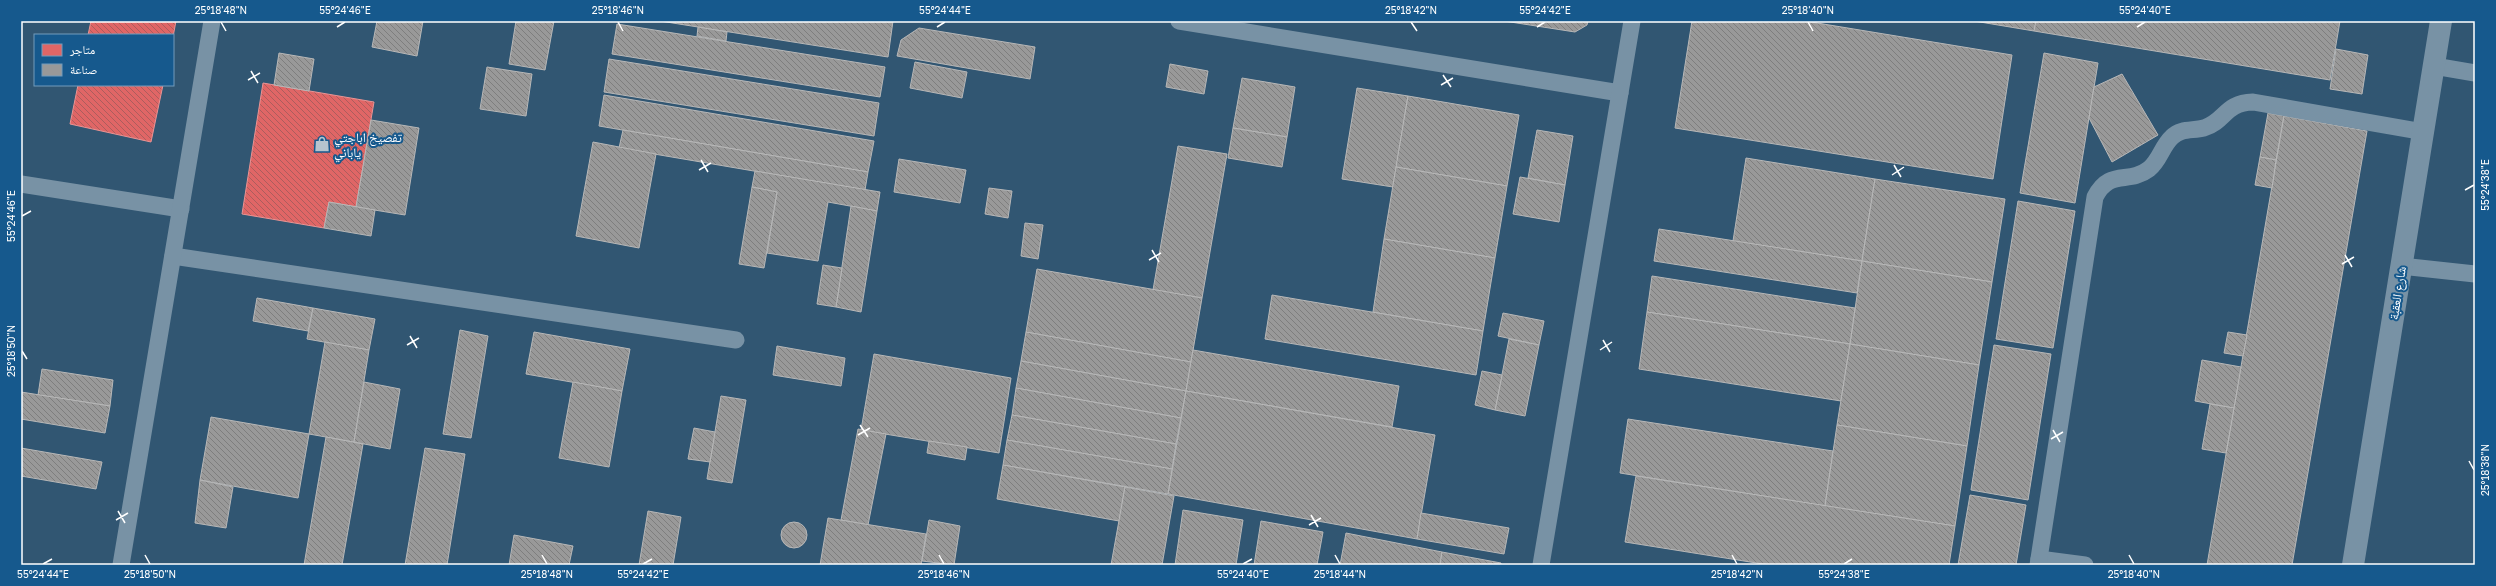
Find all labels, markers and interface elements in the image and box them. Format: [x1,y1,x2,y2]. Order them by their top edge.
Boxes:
text: 25°18'48"N [195,4,247,16]
text: 55°24'46"E [319,4,371,16]
text: 25°18'46"N [592,4,644,16]
text: 55°24'44"E [919,4,971,16]
text: 25°18'42"N [1385,4,1437,16]
text: 55°24'42"E [1519,4,1571,16]
text: 25°18'40"N [1782,4,1834,16]
text: 55°24'40"E [2119,4,2171,16]
legend [34,34,174,86]
text: متاجر [69,42,95,57]
text: صناعة [70,62,97,77]
place label: تفصيخ اباجتي ياباني [334,129,402,163]
shop icon: تفصيخ اباجتي ياباني [313,135,331,153]
text: 55°24'38"E [2479,159,2491,211]
text: 55°24'46"E [5,190,17,242]
street label: شارع العقبة [2385,265,2411,321]
text: 25°18'50"N [5,325,17,377]
text: 25°18'38"N [2479,444,2491,496]
text: 55°24'44"E [17,568,69,580]
text: 25°18'50"N [124,568,176,580]
text: 25°18'48"N [521,568,573,580]
text: 55°24'42"E [617,568,669,580]
text: 25°18'46"N [918,568,970,580]
text: 55°24'40"E [1217,568,1269,580]
text: 25°18'44"N [1314,568,1366,580]
text: 25°18'42"N [1711,568,1763,580]
text: 55°24'38"E [1818,568,1870,580]
text: 25°18'40"N [2108,568,2160,580]

